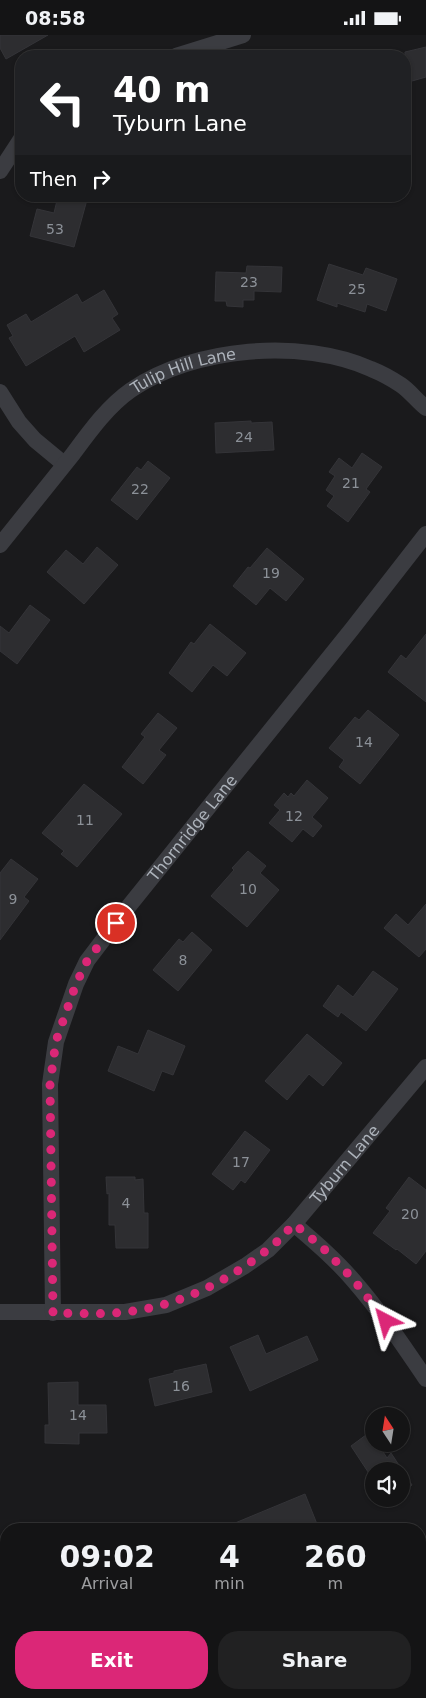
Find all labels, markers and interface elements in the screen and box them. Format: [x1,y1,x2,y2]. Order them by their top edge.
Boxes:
text: 08:58 [25,7,85,29]
icon: left [30,70,95,135]
text: 40 m [113,70,210,110]
text: Tyburn Lane [113,111,247,136]
icon: right [87,165,115,193]
text: Then [30,168,77,190]
house number: 53 [46,221,64,237]
house number: 23 [240,274,258,290]
house number: 25 [348,281,366,297]
street label: Tulip Hill Lane [126,344,237,398]
house number: 24 [235,429,253,445]
house number: 21 [342,475,360,491]
house number: 22 [131,481,149,497]
house number: 19 [262,565,280,581]
house number: 14 [355,734,373,750]
street label: Thornridge Lane [143,771,241,886]
house number: 12 [285,808,303,824]
house number: 11 [76,812,94,828]
house number: 10 [239,881,257,897]
house number: 9 [9,891,17,907]
pin [95,902,137,944]
icon: arrive [102,909,130,937]
house number: 8 [179,952,187,968]
street label: Tyburn Lane [306,1121,383,1208]
house number: 17 [232,1154,250,1170]
house number: 4 [122,1195,131,1211]
house number: 20 [401,1206,419,1222]
position arrow [359,1294,411,1346]
house number: 16 [172,1378,190,1394]
house number: 14 [69,1407,87,1423]
north arrow [365,1407,410,1453]
map controls [365,1407,410,1507]
button: sound [365,1462,410,1507]
text: 09:02 [59,1539,155,1574]
text: 4 [219,1539,240,1574]
text: 260 [304,1539,367,1574]
text: Arrival [81,1574,133,1593]
text: min [214,1574,245,1593]
text: m [327,1574,343,1593]
button: Exit [15,1631,208,1689]
button: Share [218,1631,411,1689]

